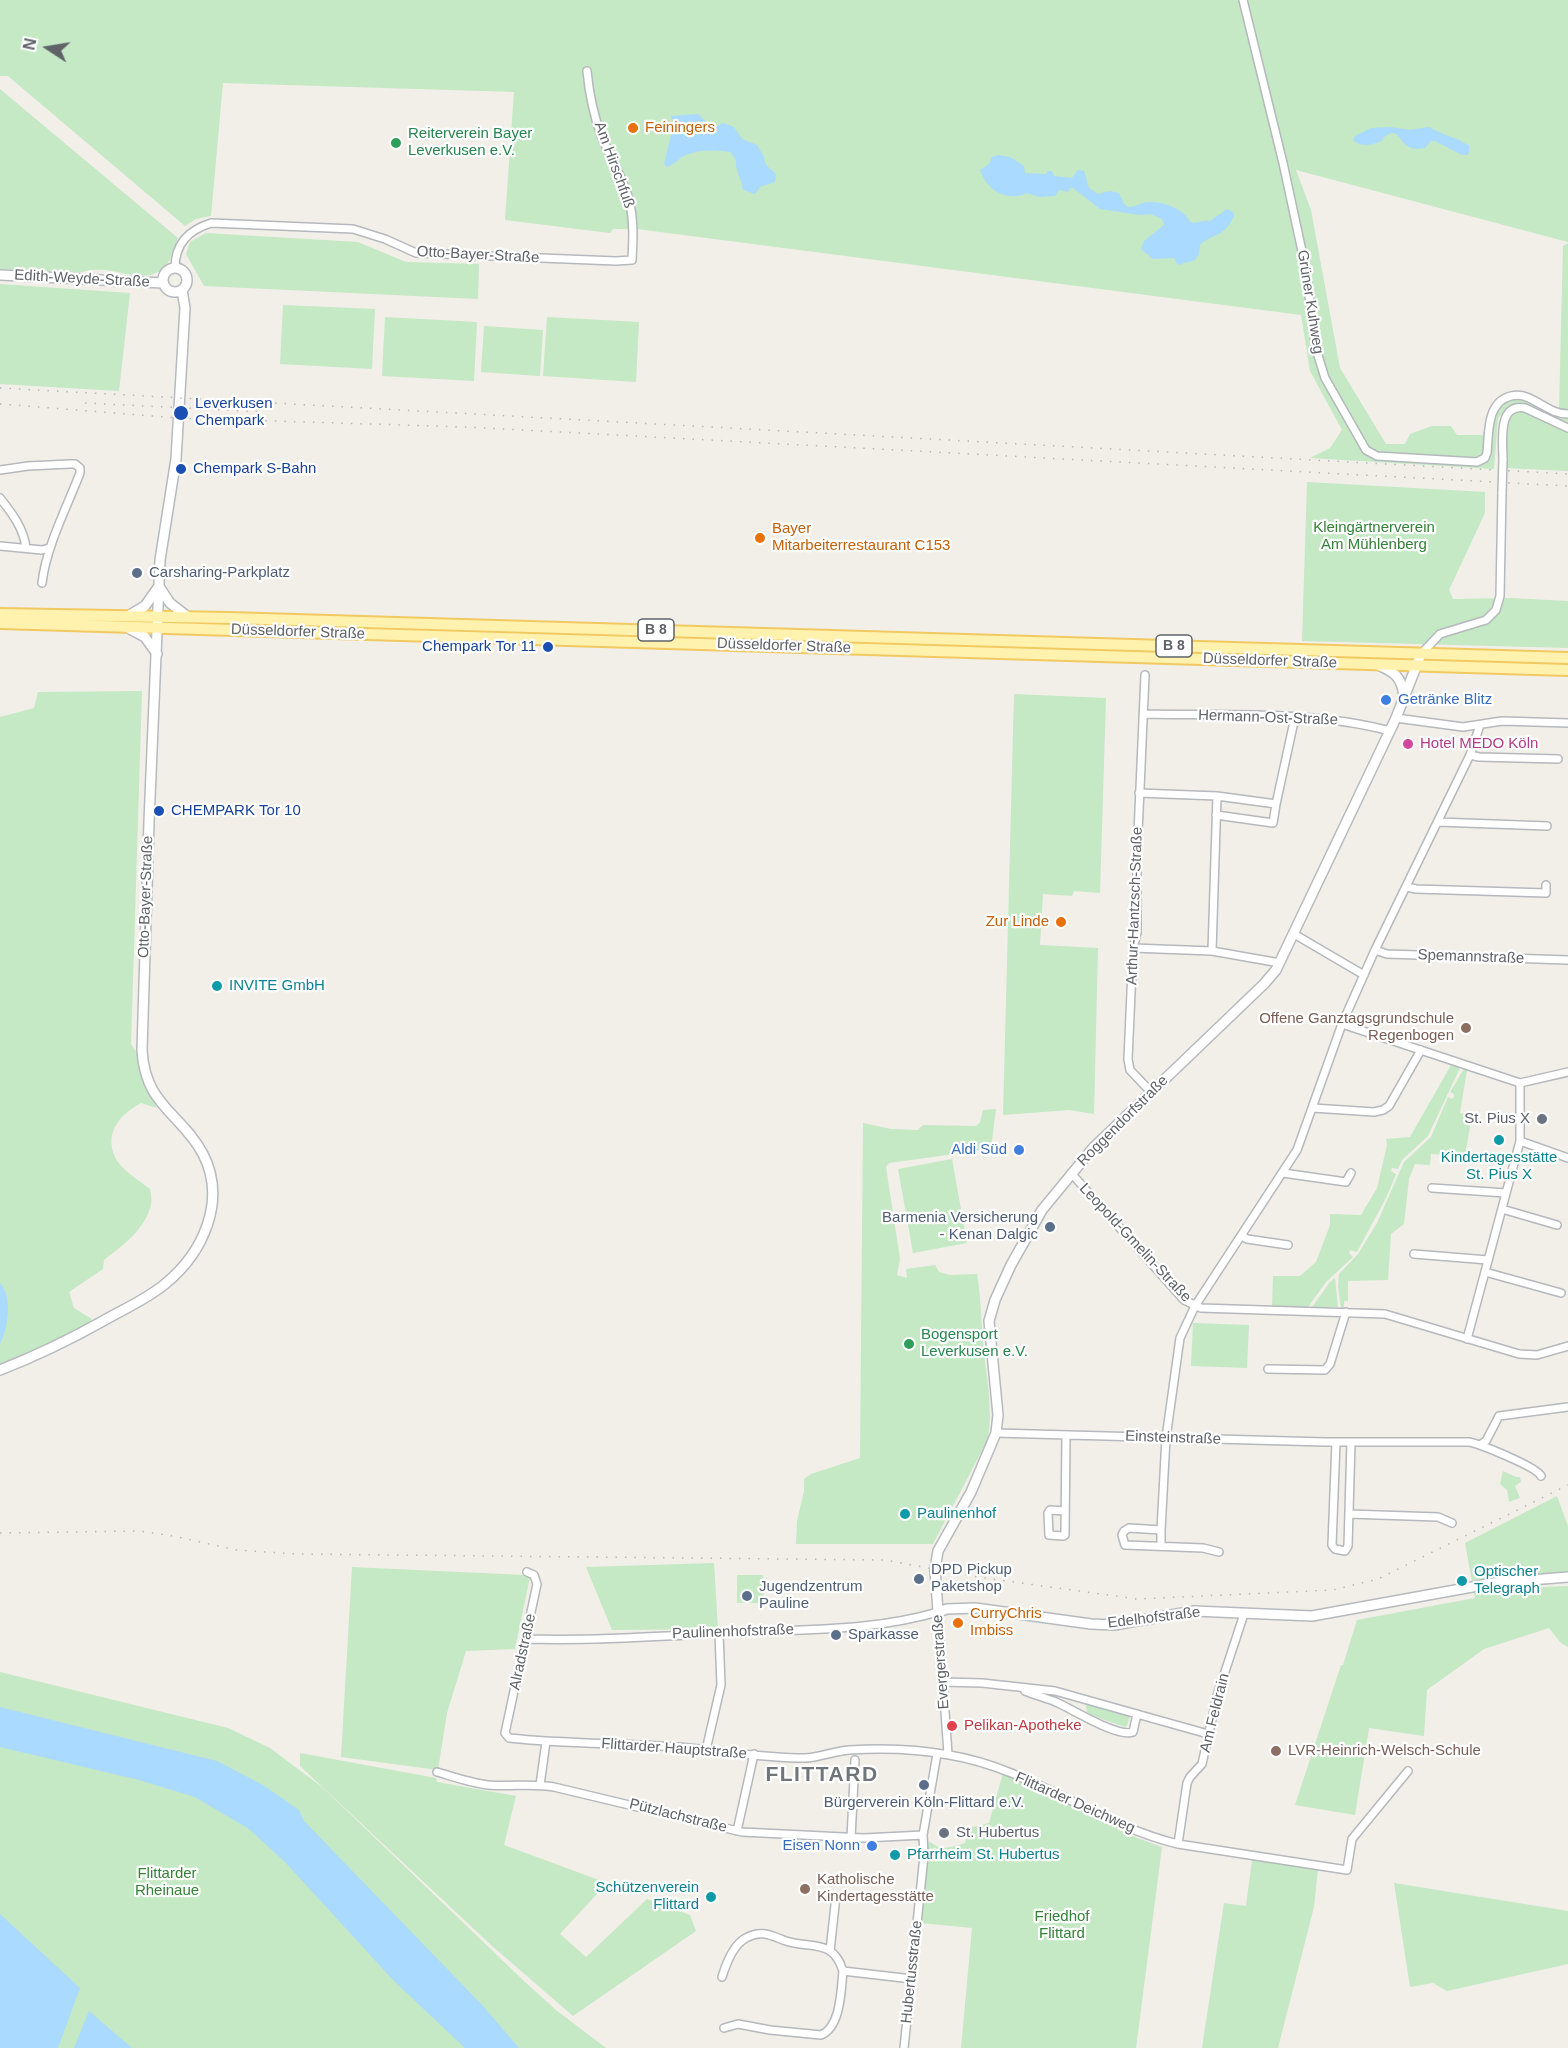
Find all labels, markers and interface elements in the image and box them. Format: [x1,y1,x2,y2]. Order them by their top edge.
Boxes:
north arrow [18,18,78,78]
text: N [20,37,39,52]
street label: Am Hirschfuß [590,119,638,211]
place label: Feiningers [645,119,715,137]
marker: Feiningers [626,121,640,135]
place label: Reiterverein Bayer Leverkusen e.V. [408,125,532,160]
marker: Reiterverein Bayer Leverkusen e.V. [389,136,403,150]
street label: Otto-Bayer-Straße [416,243,540,267]
street label: Grüner Kuhweg [1293,249,1327,355]
street label: Edith-Weyde-Straße [14,266,150,292]
place label: Leverkusen Chempark [195,395,273,430]
marker: Leverkusen Chempark [172,404,190,422]
place label: Chempark S-Bahn [193,460,316,478]
marker: Chempark S-Bahn [174,462,188,476]
park label: Kleingärtnerverein Am Mühlenberg [1313,519,1435,554]
place label: Bayer Mitarbeiterrestaurant C153 [772,520,950,555]
marker: Bayer Mitarbeiterrestaurant C153 [753,531,767,545]
place label: Carsharing-Parkplatz [149,564,290,582]
marker: Carsharing-Parkplatz [130,566,144,580]
road number: B 8 [638,619,674,641]
street label: Düsseldorfer Straße [231,621,365,643]
street label: Düsseldorfer Straße [717,635,851,657]
road number: B 8 [1156,635,1192,657]
place label: Chempark Tor 11 [422,638,536,656]
marker: Chempark Tor 11 [541,640,555,654]
street label: Düsseldorfer Straße [1203,650,1337,672]
place label: Getränke Blitz [1398,691,1492,709]
marker: Getränke Blitz [1379,693,1393,707]
street label: Hermann-Ost-Straße [1198,707,1338,729]
place label: Hotel MEDO Köln [1420,735,1538,753]
marker: Hotel MEDO Köln [1401,737,1415,751]
place label: CHEMPARK Tor 10 [171,802,301,820]
marker: CHEMPARK Tor 10 [152,804,166,818]
street label: Arthur-Hantzsch-Straße [1123,827,1147,985]
street label: Otto-Bayer-Straße [135,835,157,959]
place label: Zur Linde [986,913,1049,931]
marker: Zur Linde [1054,915,1068,929]
street label: Spemannstraße [1417,946,1525,968]
place label: INVITE GmbH [229,977,325,995]
marker: INVITE GmbH [210,979,224,993]
place label: Offene Ganztagsgrundschule Regenbogen [1259,1010,1454,1045]
marker: Offene Ganztagsgrundschule Regenbogen [1459,1021,1473,1035]
street label: Roggendorfstraße [1074,1072,1172,1170]
place label: St. Pius X [1464,1110,1530,1128]
marker: St. Pius X [1535,1112,1549,1126]
marker: Kindertagesstätte St. Pius X [1492,1133,1506,1147]
place label: Aldi Süd [951,1141,1007,1159]
marker: Aldi Süd [1012,1143,1026,1157]
place label: Kindertagesstätte St. Pius X [1441,1149,1557,1184]
street label: Leopold-Gmelin-Straße [1075,1180,1195,1306]
place label: Barmenia Versicherung - Kenan Dalgic [882,1209,1038,1244]
marker: Barmenia Versicherung - Kenan Dalgic [1043,1220,1057,1234]
place label: Bogensport Leverkusen e.V. [921,1326,1028,1361]
marker: Bogensport Leverkusen e.V. [902,1337,916,1351]
street label: Einsteinstraße [1125,1427,1221,1449]
place label: Paulinenhof [917,1505,996,1523]
marker: Paulinenhof [898,1507,912,1521]
place label: DPD Pickup Paketshop [931,1561,1012,1596]
place label: Optischer Telegraph [1474,1563,1540,1598]
marker: DPD Pickup Paketshop [912,1572,926,1586]
marker: Optischer Telegraph [1455,1574,1469,1588]
place label: Jugendzentrum Pauline [759,1578,862,1613]
marker: Jugendzentrum Pauline [740,1589,754,1603]
street label: Edelhofstraße [1107,1603,1201,1633]
place label: CurryChris Imbiss [970,1605,1042,1640]
street label: Alradstraße [506,1612,540,1692]
street label: Evergerstraße [929,1614,953,1710]
marker: CurryChris Imbiss [951,1616,965,1630]
street label: Paulinenhofstraße [672,1621,794,1643]
place label: Sparkasse [848,1626,919,1644]
marker: Sparkasse [829,1628,843,1642]
street label: Am Feldrain [1196,1672,1234,1754]
place label: Pelikan-Apotheke [964,1717,1082,1735]
marker: Pelikan-Apotheke [945,1719,959,1733]
street label: Flittarder Hauptstraße [601,1735,747,1763]
place label: LVR-Heinrich-Welsch-Schule [1288,1742,1481,1760]
marker: LVR-Heinrich-Welsch-Schule [1269,1744,1283,1758]
district label: FLITTARD [765,1762,879,1788]
street label: Flittarder Deichweg [1012,1769,1138,1837]
marker: Bürgerverein Köln-Flittard e.V. [917,1778,931,1792]
place label: Bürgerverein Köln-Flittard e.V. [824,1794,1024,1812]
street label: Pützlachstraße [627,1795,729,1837]
place label: St. Hubertus [956,1824,1039,1842]
marker: St. Hubertus [937,1826,951,1840]
place label: Eisen Nonn [782,1837,860,1855]
marker: Eisen Nonn [865,1839,879,1853]
place label: Pfarrheim St. Hubertus [907,1846,1060,1864]
marker: Pfarrheim St. Hubertus [888,1848,902,1862]
park label: Flittarder Rheinaue [135,1865,199,1900]
place label: Katholische Kindertagesstätte [817,1871,934,1906]
place label: Schützenverein Flittard [596,1879,699,1914]
marker: Katholische Kindertagesstätte [798,1882,812,1896]
marker: Schützenverein Flittard [704,1890,718,1904]
park label: Friedhof Flittard [1034,1908,1090,1943]
street label: Hubertusstraße [898,1920,926,2024]

